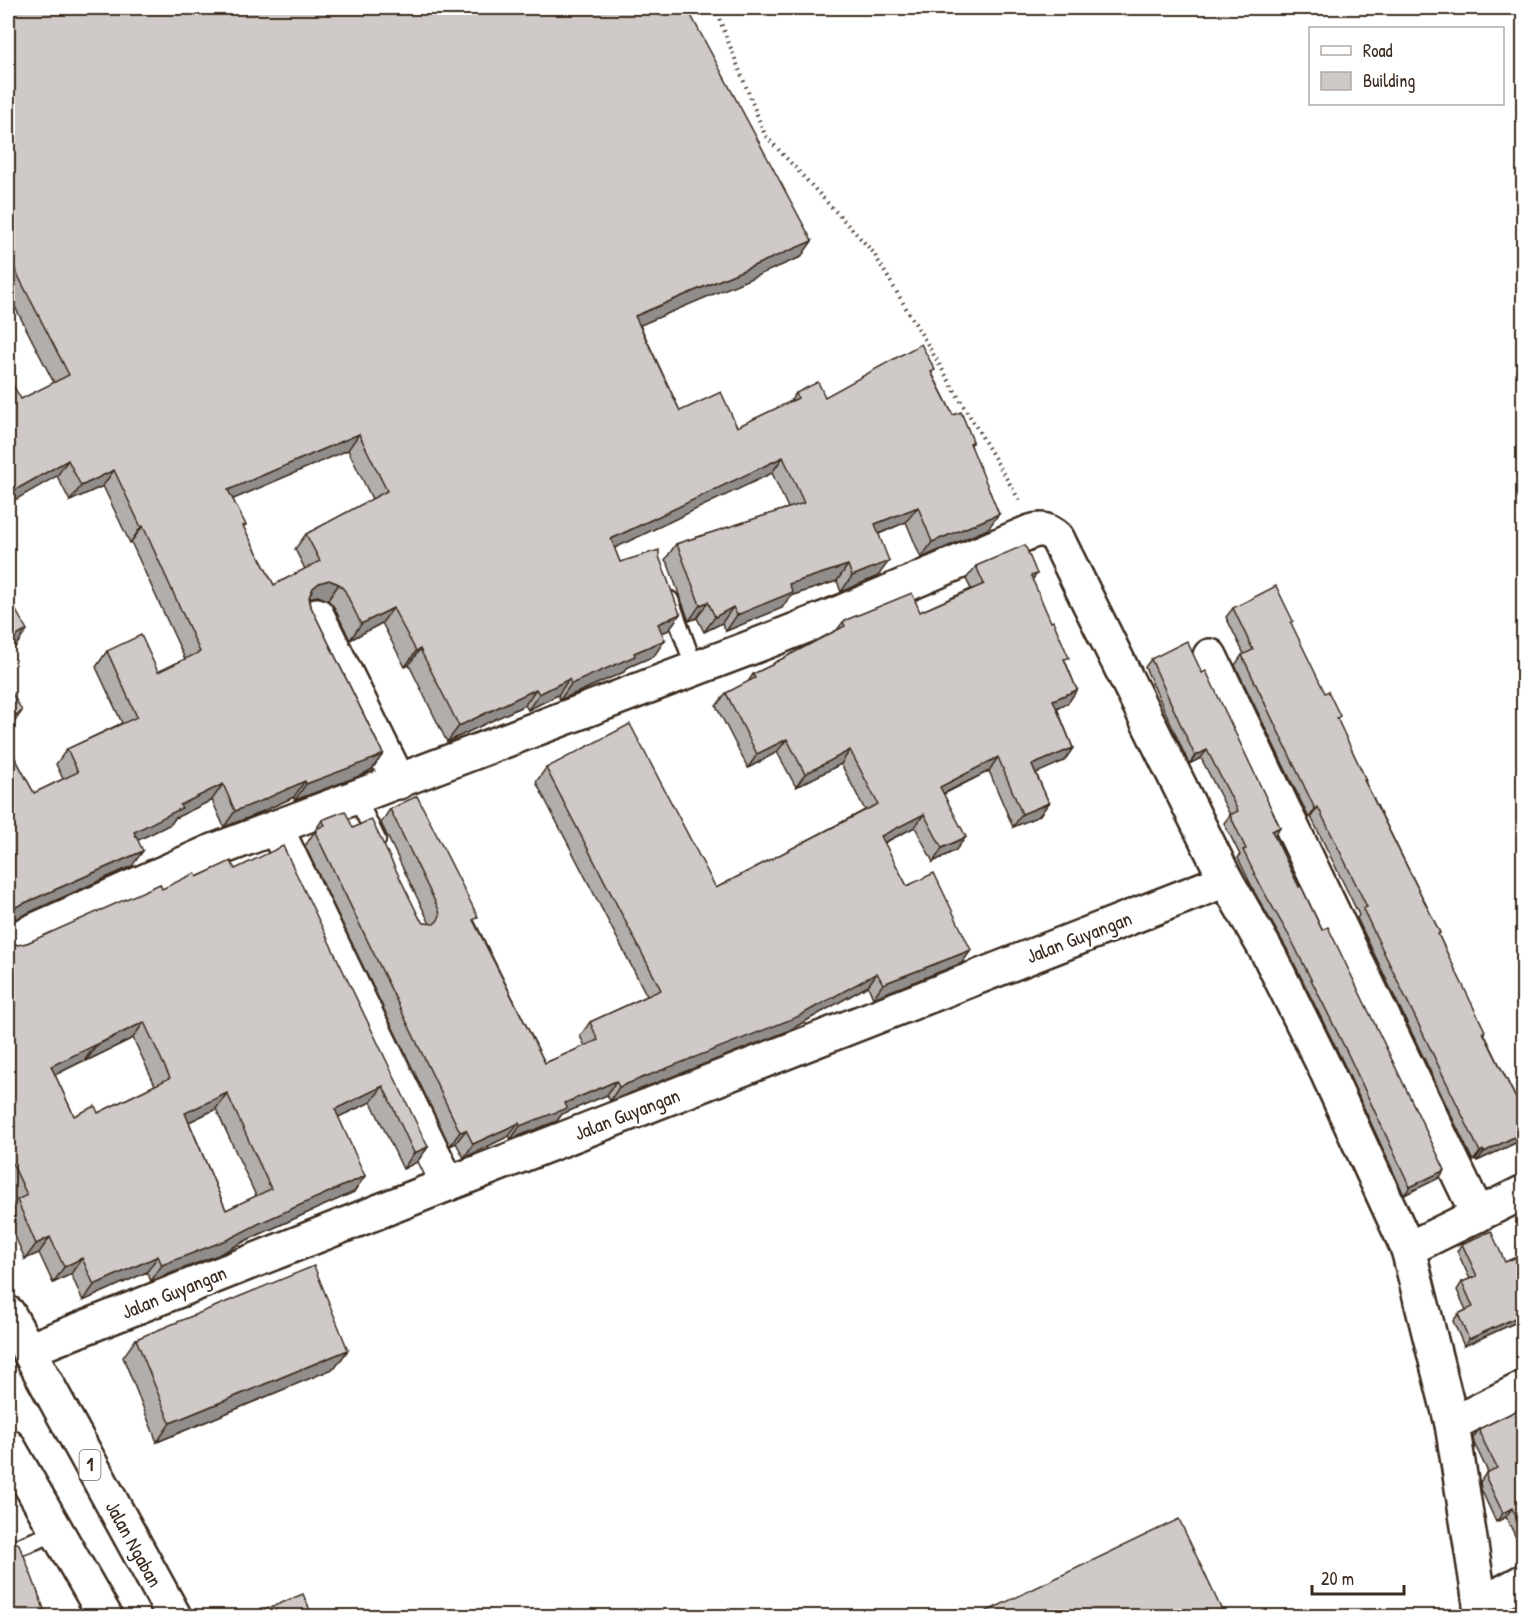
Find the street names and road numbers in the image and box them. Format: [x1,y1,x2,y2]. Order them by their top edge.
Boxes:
street label: Jalan Guyangan [1022,904,1135,969]
street label: Jalan Guyangan [570,1081,683,1146]
street label: Jalan Guyangan [117,1258,230,1325]
road number: 1 [80,1450,100,1480]
street label: Jalan Ngaban [100,1496,169,1592]

